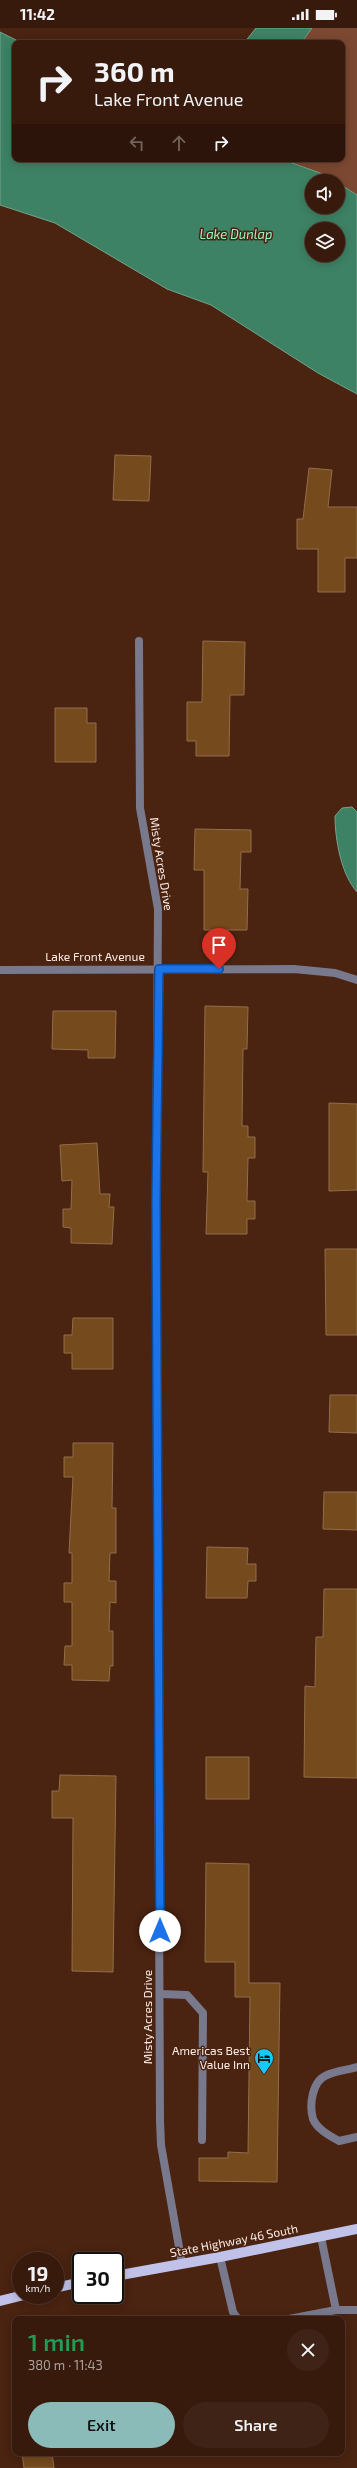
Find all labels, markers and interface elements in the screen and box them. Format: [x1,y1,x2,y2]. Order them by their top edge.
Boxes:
text: 11:42 [20,5,55,23]
text: 360 m [94,54,175,88]
icon: right [28,56,80,108]
text: Lake Front Avenue [94,88,244,110]
icon: left [126,132,148,154]
icon: ahead [168,132,190,154]
icon: right [210,132,232,154]
map controls [305,174,345,262]
button: sound [305,174,345,214]
button: layers [305,222,345,262]
water label: Lake Dunlap [200,226,272,242]
street label: Misty Acres Drive [148,816,176,912]
pin [202,928,236,969]
icon: arrive [208,934,230,956]
street label: Lake Front Avenue [45,949,145,963]
position arrow [139,1910,181,1952]
street label: Misty Acres Drive [140,1970,154,2064]
place label: Americas Best Value Inn [172,2043,250,2071]
hotel icon: Americas Best Value Inn [253,2047,275,2075]
street label: State Highway 46 South [169,2221,299,2259]
speed limit sign: 30 [72,2252,124,2304]
text: 19 [28,2261,48,2285]
text: km/h [26,2282,50,2294]
text: 1 min [28,2327,85,2356]
button: close [287,2329,329,2371]
text: 380 m · 11:43 [28,2357,103,2373]
button: Exit [28,2402,175,2448]
button: Share [183,2402,329,2448]

